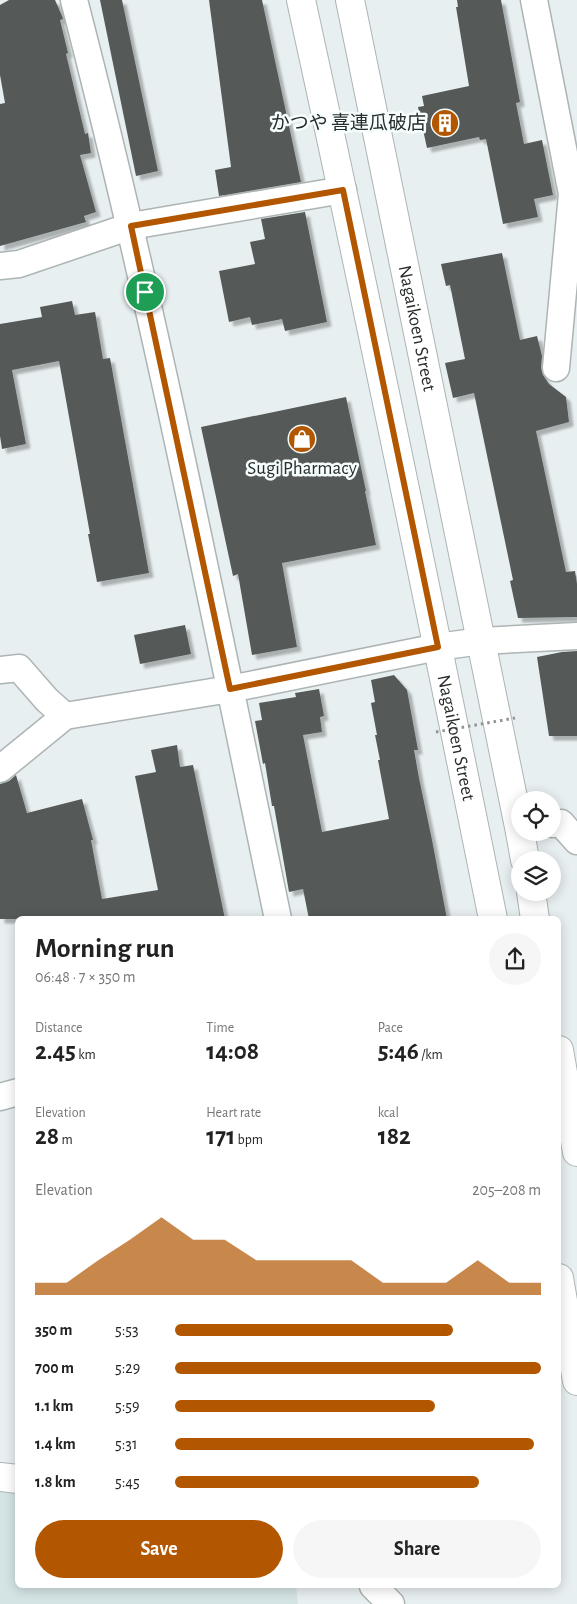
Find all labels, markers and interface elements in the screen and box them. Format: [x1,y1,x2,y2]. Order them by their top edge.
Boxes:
building icon: かつや 喜連瓜破店 [430,108,460,138]
place label: かつや 喜連瓜破店 [271,112,426,133]
street label: Nagaikoen Street [395,264,439,393]
pin [124,271,166,313]
icon: arrive [131,278,159,306]
shop icon: Sugi Pharmacy [287,424,317,454]
place label: Sugi Pharmacy [247,459,357,478]
street label: Nagaikoen Street [434,673,478,802]
map controls [511,791,561,901]
button: locate [511,791,561,841]
button: layers [511,851,561,901]
button: share [489,933,541,985]
text: Morning run [35,935,175,963]
text: 06:48 · 7 × 350 m [35,969,136,985]
text: Distance [35,1021,82,1035]
text: Time [206,1021,234,1035]
text: Pace [378,1021,403,1035]
text: 2.45 [35,1039,76,1064]
text: 14:08 [206,1039,259,1064]
text: 5:46 [378,1039,419,1064]
text: km [76,1048,96,1062]
text: /km [419,1048,443,1062]
text: Elevation [35,1106,86,1120]
text: Heart rate [206,1106,261,1120]
text: kcal [378,1106,399,1120]
text: 28 [35,1124,59,1149]
text: 171 [206,1124,235,1149]
text: 182 [378,1124,411,1149]
text: m [59,1133,73,1147]
text: bpm [235,1133,263,1147]
text: Elevation [35,1182,93,1198]
text: 205–208 m [472,1182,541,1198]
text: 350 m [35,1322,72,1338]
text: 5:53 [115,1322,139,1338]
text: 700 m [35,1360,74,1376]
text: 5:29 [115,1360,140,1376]
text: 1.1 km [35,1398,73,1414]
text: 5:59 [115,1398,140,1414]
text: 1.4 km [35,1436,76,1452]
text: 5:31 [115,1436,137,1452]
text: 1.8 km [35,1474,76,1490]
text: 5:45 [115,1474,140,1490]
button: Save [35,1520,283,1578]
button: Share [293,1520,541,1578]

